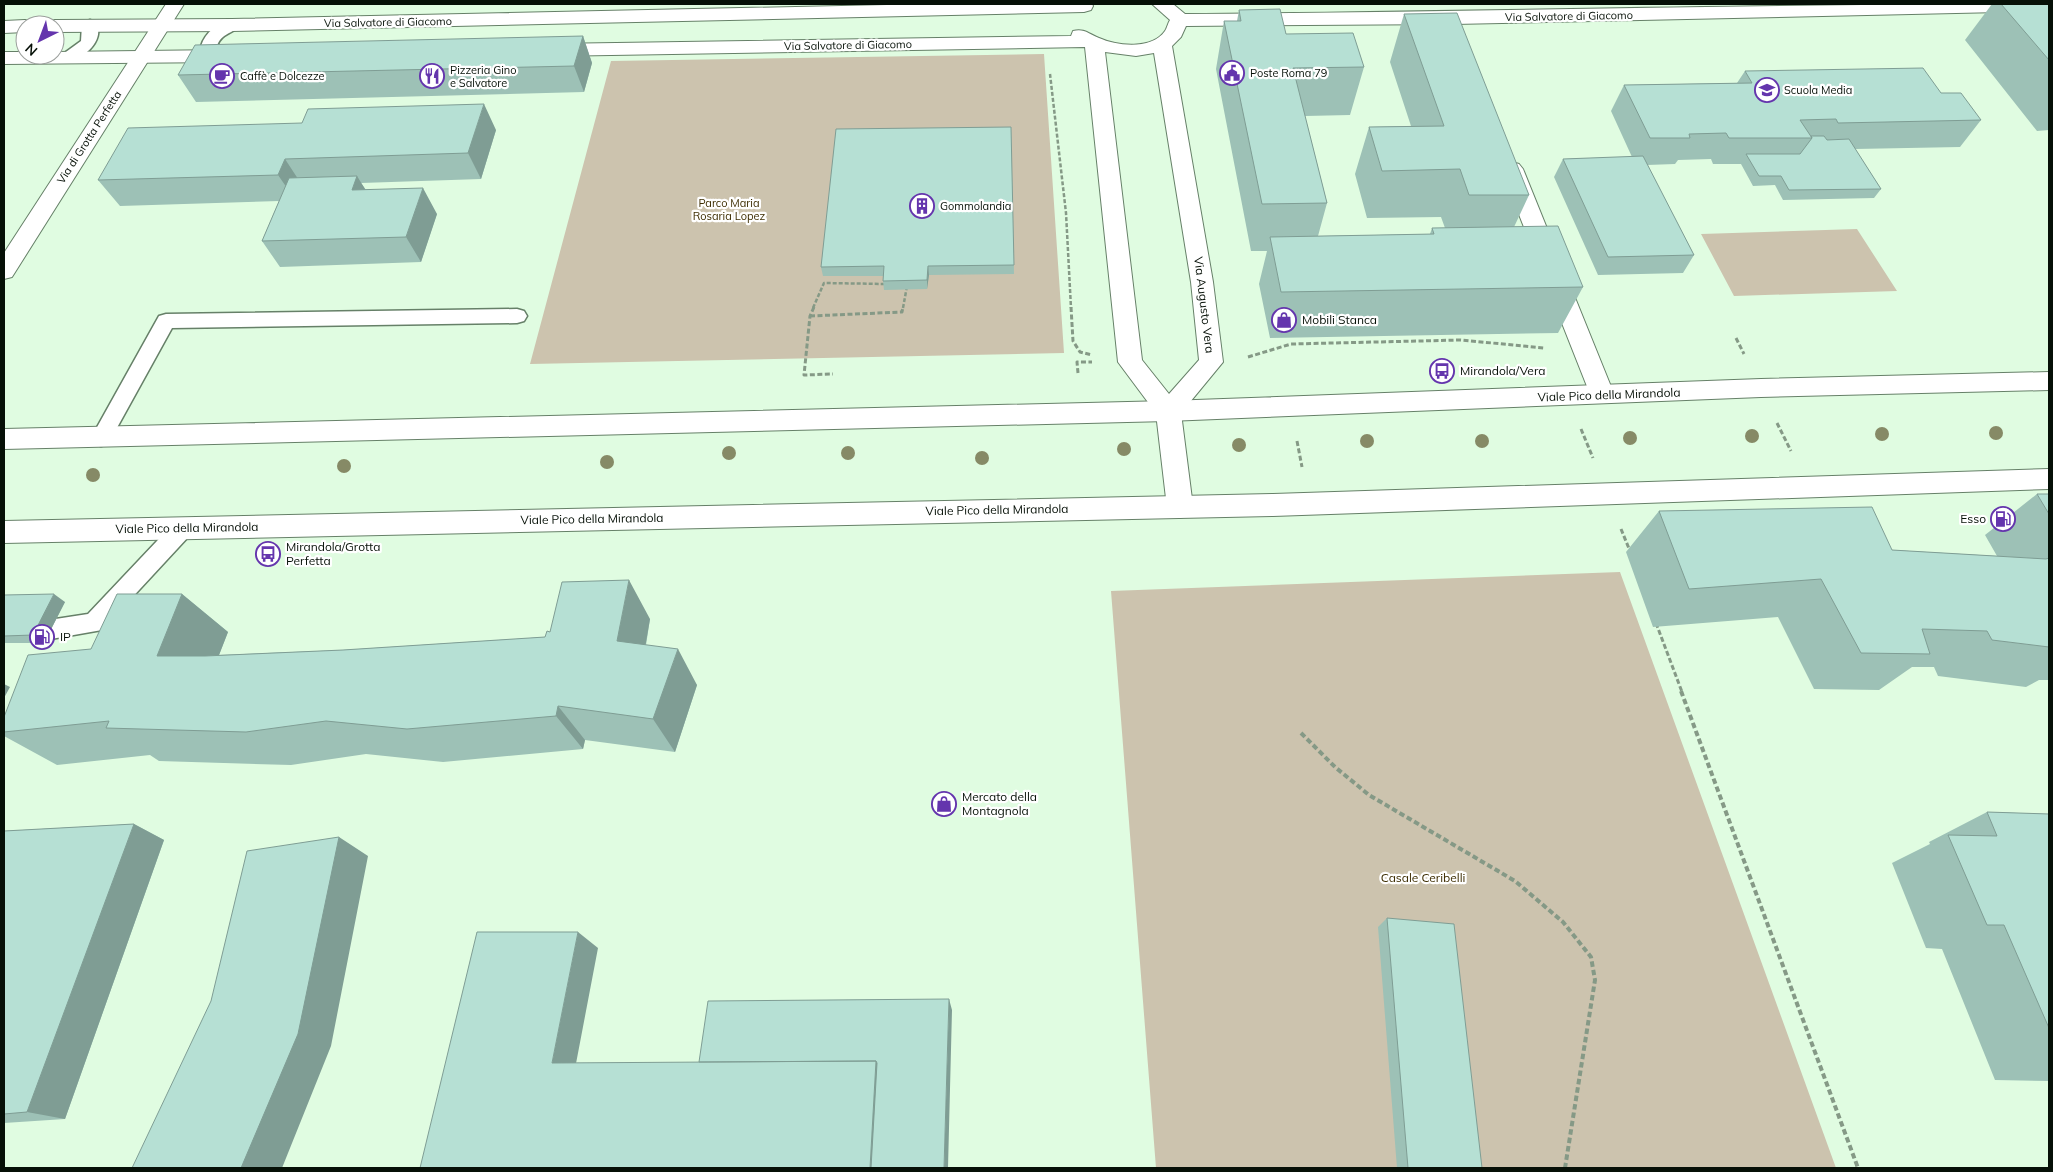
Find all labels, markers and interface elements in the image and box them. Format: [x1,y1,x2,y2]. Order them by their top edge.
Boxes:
street label: Via Salvatore di Giacomo [1505,8,1633,24]
street label: Via Salvatore di Giacomo [324,14,452,30]
north arrow [15,15,65,65]
street label: Via Salvatore di Giacomo [784,37,912,53]
text: N [21,39,41,60]
public building icon: Poste Roma 79 [1219,60,1245,86]
cafe icon: Caffè e Dolcezze [209,63,235,89]
restaurant icon: Pizzeria Gino e Salvatore [419,63,445,89]
place label: Pizzeria Gino e Salvatore [450,63,517,90]
place label: Poste Roma 79 [1250,66,1327,80]
place label: Caffè e Dolcezze [240,69,324,83]
school or university icon: Scuola Media [1754,77,1780,103]
place label: Scuola Media [1784,83,1852,97]
street label: Via di Grotta Perfetta [54,88,124,186]
building icon: Gommolandia [909,193,935,219]
park label: Parco Maria Rosaria Lopez [693,196,765,223]
place label: Gommolandia [940,199,1011,213]
street label: Via Augusto Vera [1191,256,1218,354]
shop icon: Mobili Stanca [1271,307,1297,333]
place label: Mobili Stanca [1302,312,1377,327]
bus stop icon: Mirandola/Vera [1429,358,1455,384]
place label: Mirandola/Vera [1460,363,1545,378]
street label: Viale Pico della Mirandola [1537,385,1681,404]
street label: Viale Pico della Mirandola [925,501,1069,518]
fuel station icon: Esso [1990,506,2016,532]
street label: Viale Pico della Mirandola [520,510,664,527]
place label: Esso [1960,511,1986,526]
street label: Viale Pico della Mirandola [115,519,259,536]
place label: Mirandola/Grotta Perfetta [286,539,380,568]
bus stop icon: Mirandola/Grotta Perfetta [255,541,281,567]
fuel station icon: IP [29,624,55,650]
place label: IP [60,629,71,644]
place label: Mercato della Montagnola [962,789,1037,818]
shop icon: Mercato della Montagnola [931,791,957,817]
park label: Casale Ceribelli [1381,870,1465,885]

